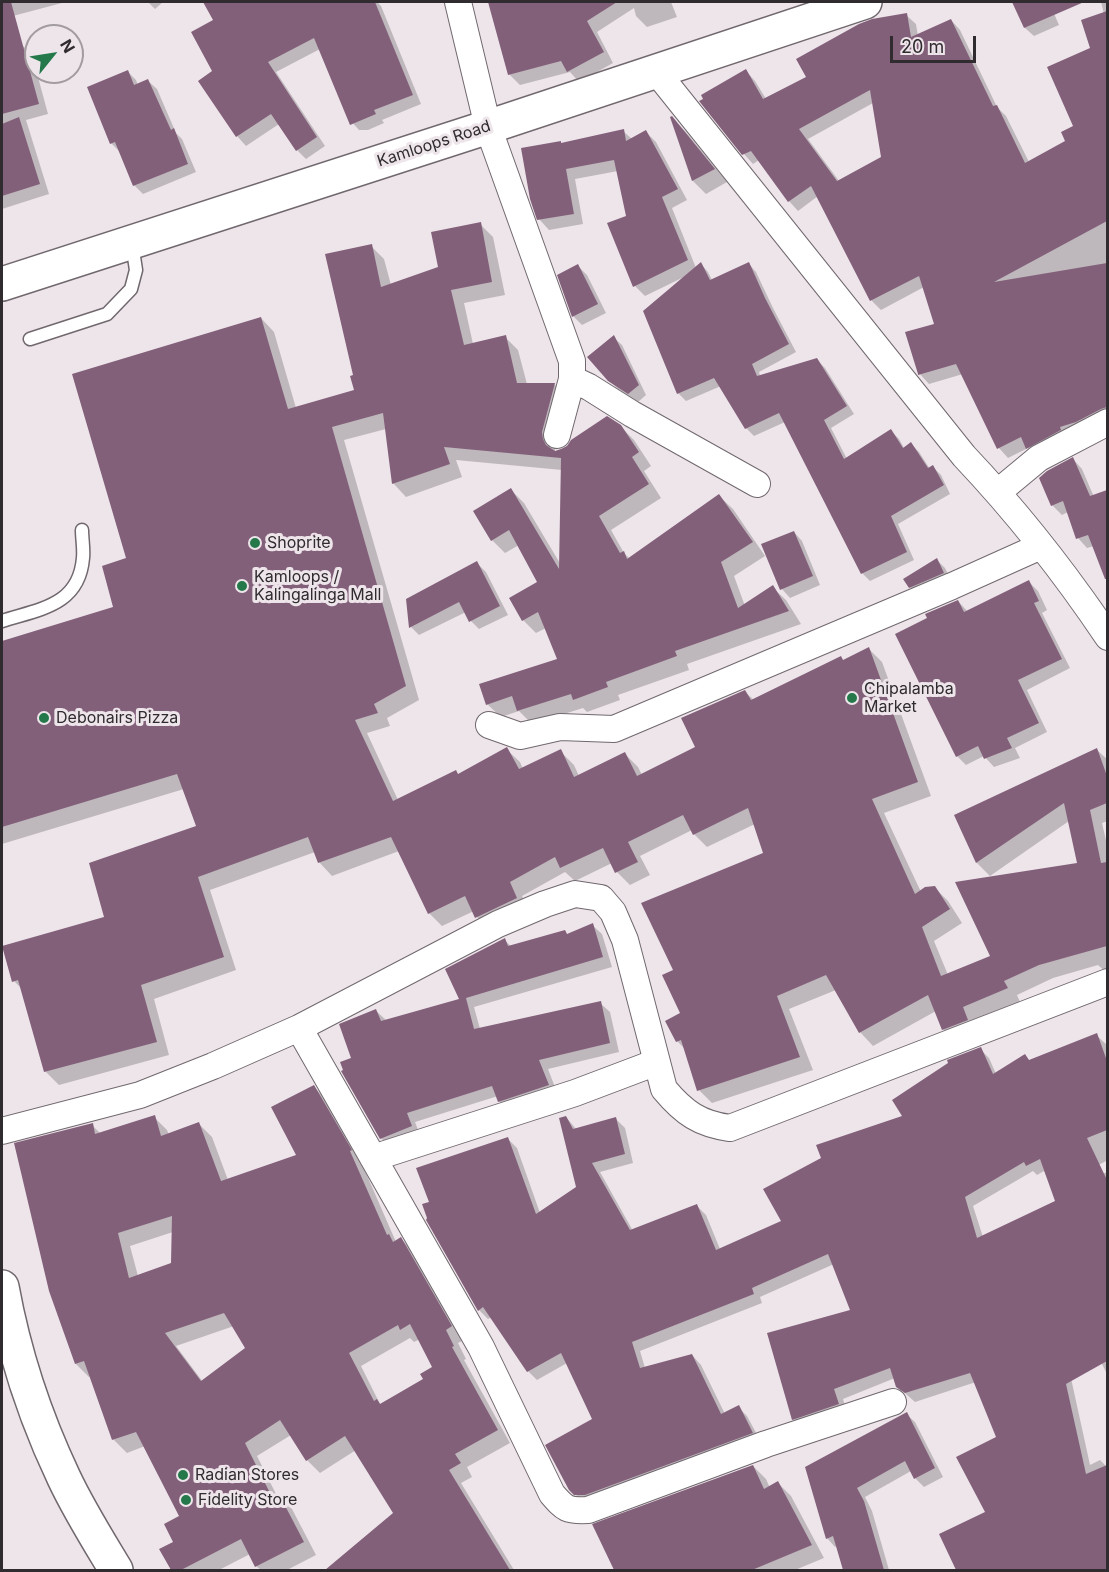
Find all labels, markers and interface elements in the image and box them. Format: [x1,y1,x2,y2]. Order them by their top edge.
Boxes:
north arrow [24,24,84,84]
scale bar [893,24,978,62]
text: N [56,36,80,56]
text: 20 m [901,36,944,57]
street label: Kamloops Road [375,117,493,171]
place label: Shoprite [267,533,331,553]
marker: Shoprite [248,536,262,550]
place label: Kamloops / Kalingalinga Mall [254,567,381,605]
marker: Kamloops / Kalingalinga Mall [235,579,249,593]
place label: Chipalamba Market [864,679,954,717]
marker: Chipalamba Market [845,691,859,705]
place label: Debonairs Pizza [56,708,178,728]
marker: Debonairs Pizza [37,711,51,725]
place label: Radian Stores [195,1465,299,1485]
marker: Radian Stores [176,1468,190,1482]
place label: Fidelity Store [198,1490,297,1510]
marker: Fidelity Store [179,1493,193,1507]

